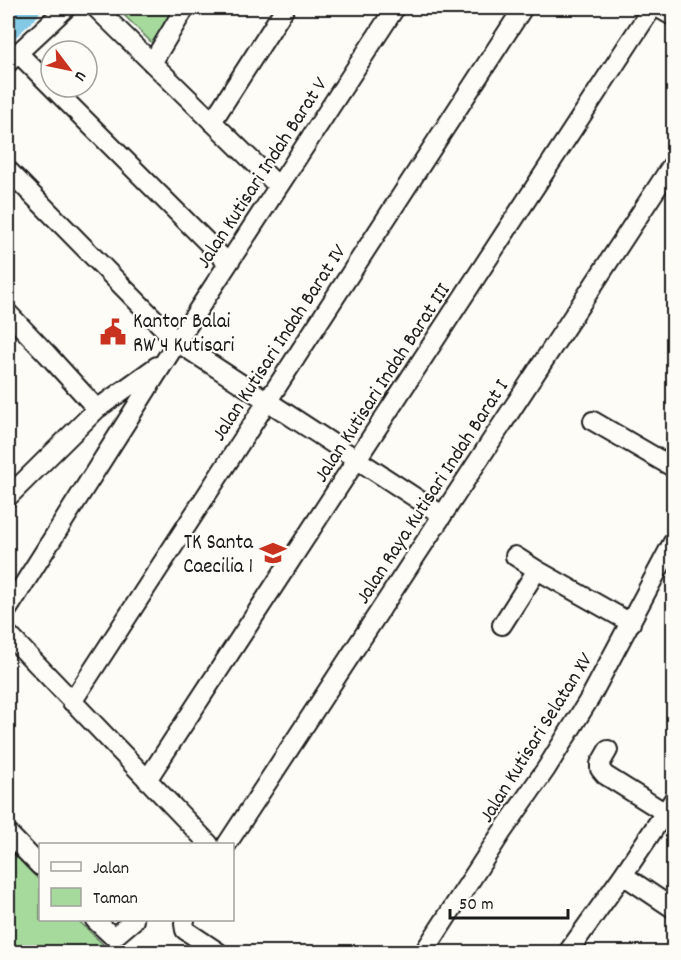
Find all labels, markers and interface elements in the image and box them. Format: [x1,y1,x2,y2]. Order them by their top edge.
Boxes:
north arrow [39,39,99,99]
text: U [68,66,91,85]
street label: Jalan Kutisari Indah Barat V [190,72,337,275]
street label: Jalan Kutisari Indah Barat IV [205,239,356,448]
street label: Jalan Kutisari Indah Barat III [308,278,460,489]
place label: Kantor Balai RW 4 Kutisari [133,308,234,362]
public building icon: Kantor Balai RW 4 Kutisari [98,317,128,347]
street label: Jalan Raya Kutisari Indah Barat I [349,374,518,611]
place label: TK Santa Caecilia 1 [183,529,254,583]
school or university icon: TK Santa Caecilia 1 [258,538,288,568]
street label: Jalan Kutisari Selatan XV [473,648,602,829]
legend [39,843,234,921]
text: Jalan [93,857,129,882]
scale bar [450,882,568,920]
text: Taman [93,887,138,912]
text: 50 m [459,893,494,918]

